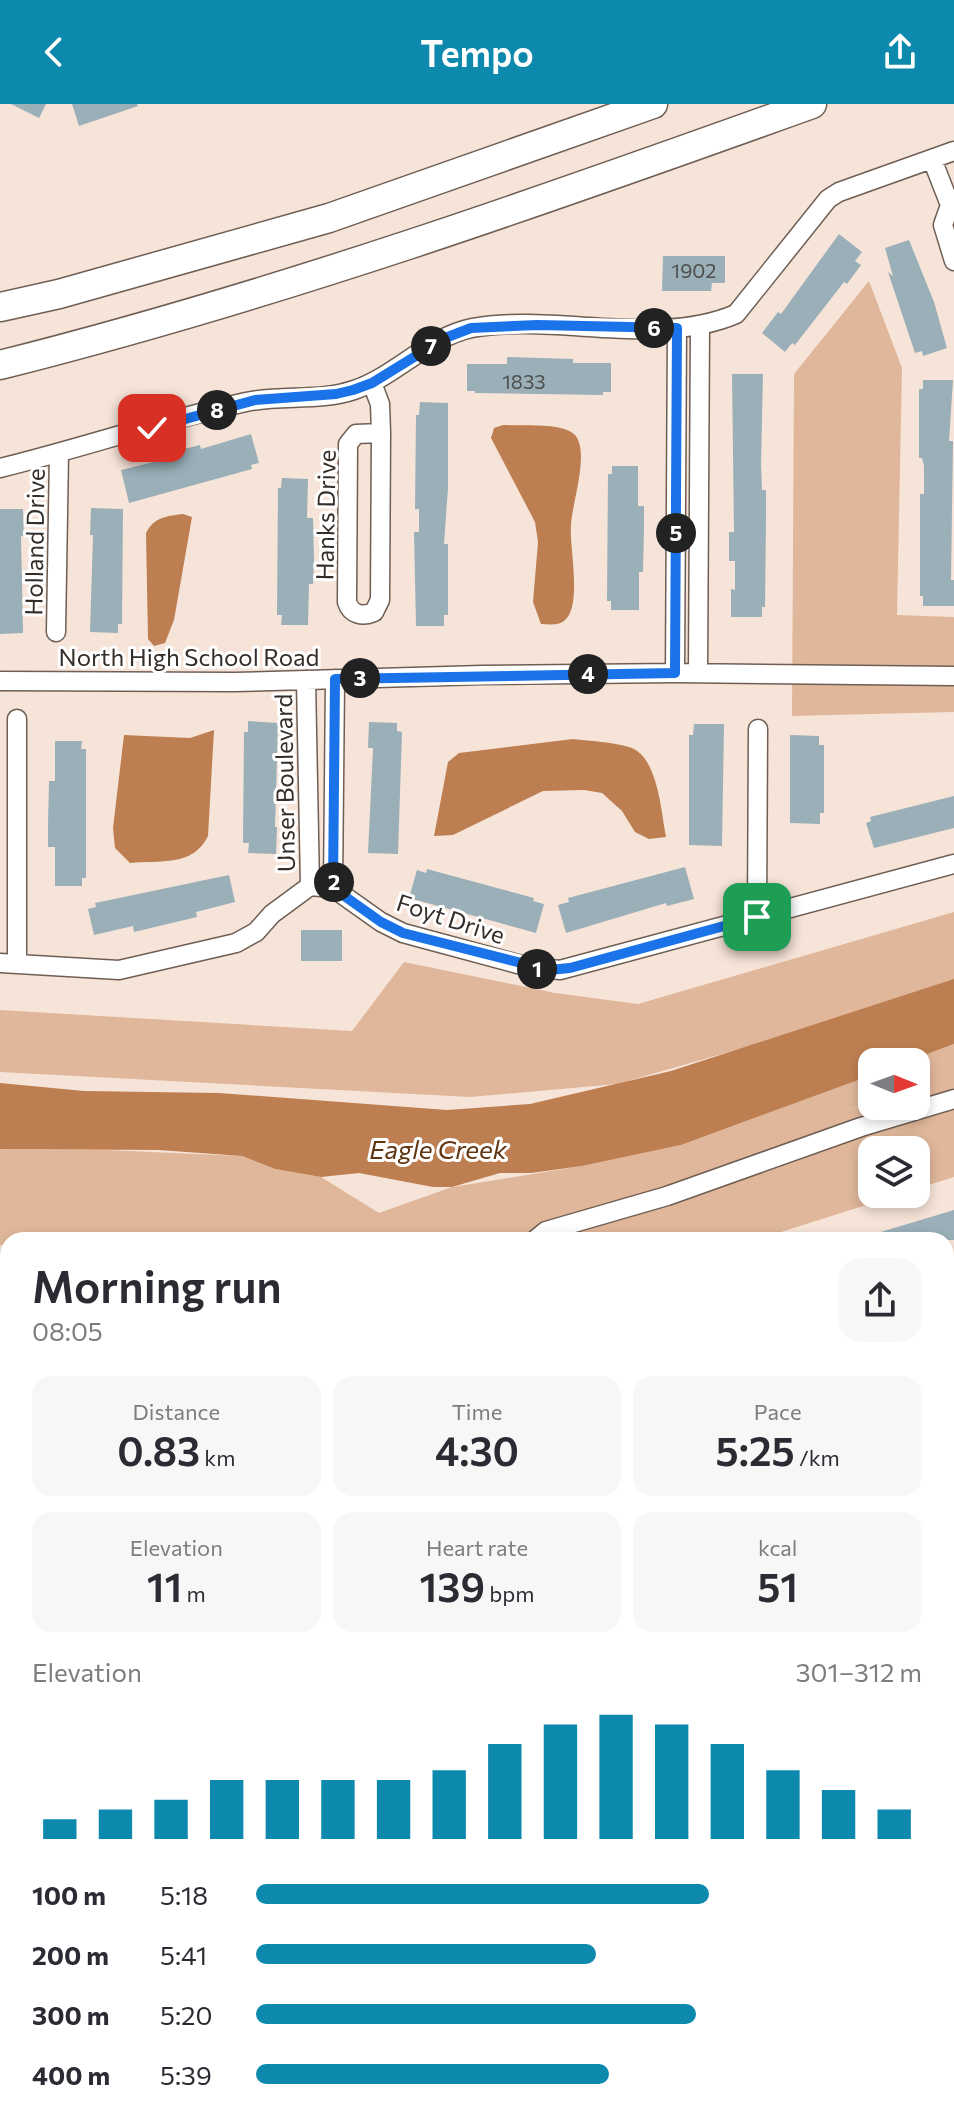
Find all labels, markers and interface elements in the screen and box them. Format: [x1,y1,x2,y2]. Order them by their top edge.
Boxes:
icon: back [32,30,76,74]
text: Tempo [420,30,534,74]
icon: share [878,30,922,74]
house number: 1902 [672,258,716,282]
pin: 6 [634,308,674,348]
text: 6 [647,314,661,341]
pin: 7 [411,326,451,366]
text: 7 [425,332,437,359]
house number: 1833 [502,369,546,393]
pin: 8 [197,390,237,430]
pin [118,394,186,462]
text: 8 [210,396,224,423]
icon: check [130,406,174,450]
street label: Hanks Drive [309,449,341,581]
street label: Holland Drive [18,468,50,616]
pin: 5 [656,513,696,553]
text: 5 [670,519,682,546]
street label: North High School Road [59,642,319,671]
pin: 4 [568,654,608,694]
pin: 3 [340,658,380,698]
text: 4 [581,660,595,687]
text: 3 [354,664,366,691]
street label: Unser Boulevard [268,694,300,872]
pin: 2 [314,862,354,902]
text: 2 [328,868,340,895]
pin [723,883,791,951]
street label: Foyt Drive [393,887,509,949]
icon: arrive [735,895,779,939]
pin: 1 [517,949,557,989]
text: 1 [532,955,542,982]
north arrow [858,1048,930,1120]
map controls [858,1048,930,1208]
water label: Eagle Creek [369,1133,508,1164]
button: layers [858,1136,930,1208]
text: Morning run [32,1258,282,1312]
button: share [838,1258,922,1342]
text: 08:05 [32,1315,103,1346]
text: Distance [133,1398,220,1425]
text: Time [452,1398,502,1425]
text: Pace [754,1398,802,1425]
text: 0.83 [117,1425,200,1474]
text: 4:30 [435,1425,519,1474]
text: 5:25 [716,1425,795,1474]
text: km [200,1444,235,1471]
text: /km [795,1444,840,1471]
text: Elevation [130,1534,223,1561]
text: Heart rate [426,1534,528,1561]
text: kcal [758,1534,797,1561]
text: 11 [147,1561,182,1610]
text: 139 [420,1561,485,1610]
text: 51 [757,1561,798,1610]
text: m [182,1580,206,1607]
text: bpm [485,1580,534,1607]
text: Elevation [32,1656,142,1687]
text: 301–312 m [796,1656,922,1687]
text: 100 m [32,1879,106,1910]
text: 5:18 [160,1879,208,1910]
text: 200 m [32,1939,109,1970]
text: 5:41 [160,1939,207,1970]
text: 300 m [32,1999,109,2030]
text: 5:20 [160,1999,212,2030]
text: 400 m [32,2059,110,2090]
text: 5:39 [160,2059,212,2090]

